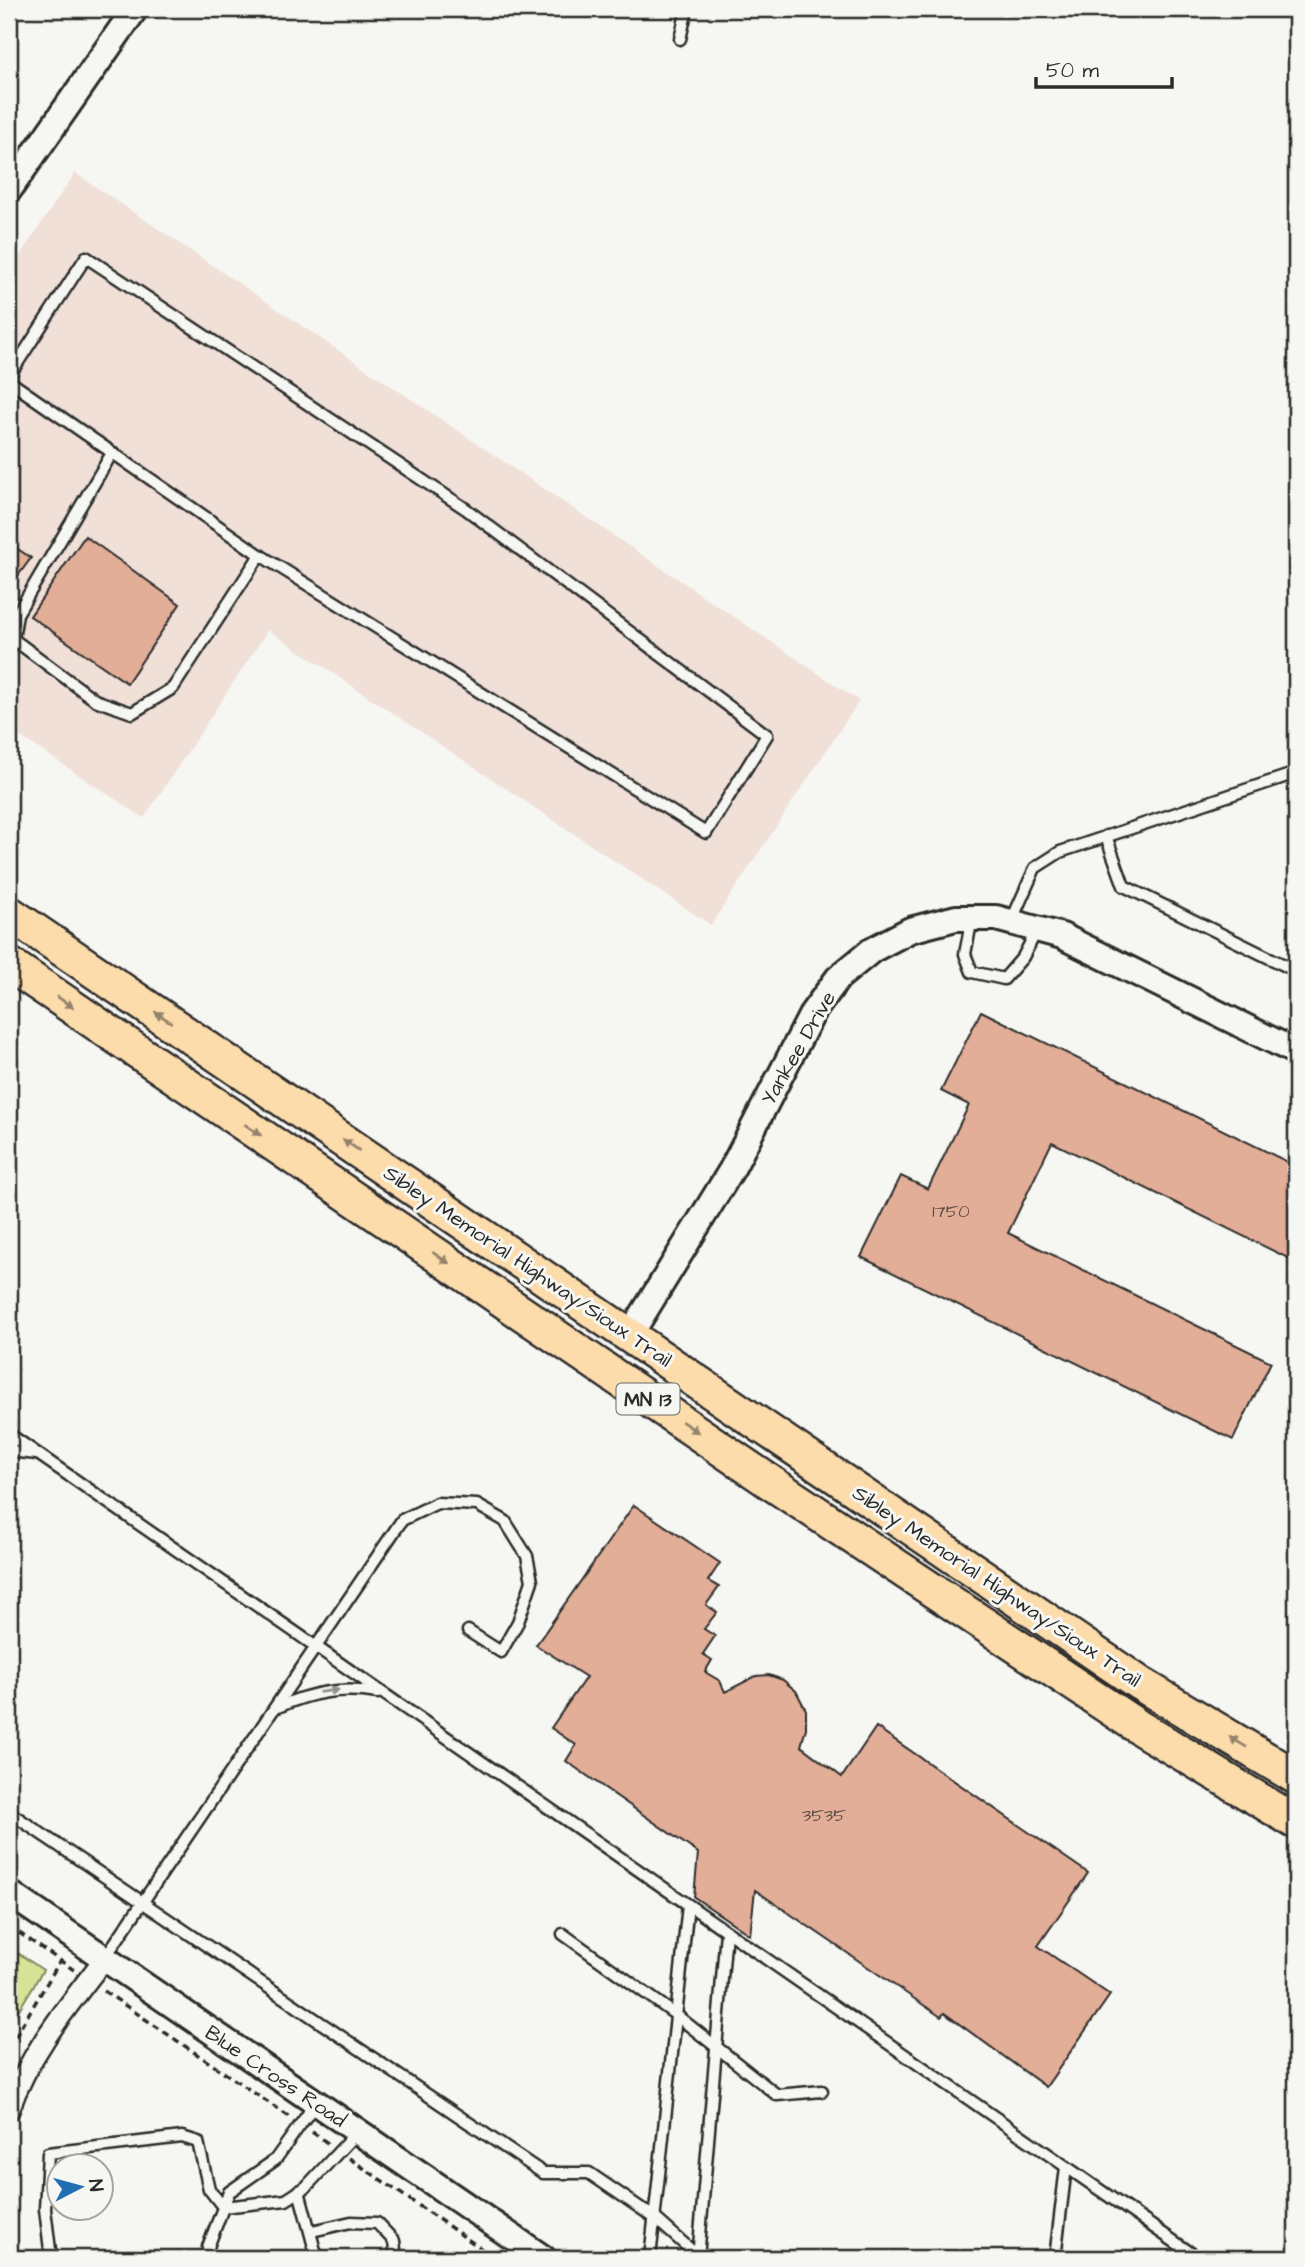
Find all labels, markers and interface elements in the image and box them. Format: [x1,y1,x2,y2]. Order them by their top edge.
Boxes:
scale bar [1036,46,1172,90]
text: 50 m [1046,56,1100,85]
street label: Yankee Drive [754,986,843,1111]
one-way arrow [56,995,74,1009]
one-way arrow [153,1011,173,1024]
one-way arrow [244,1123,262,1137]
one-way arrow [341,1139,361,1152]
street label: Sibley Memorial Highway/Sioux Trail [377,1159,678,1376]
house number: 1750 [932,1199,970,1224]
one-way arrow [432,1251,450,1265]
road number: MN 13 [616,1384,680,1414]
one-way arrow [680,1421,700,1434]
street label: Sibley Memorial Highway/Sioux Trail [846,1479,1147,1696]
one-way arrow [318,1686,340,1697]
one-way arrow [1228,1736,1247,1748]
house number: 3535 [802,1803,846,1828]
street label: Blue Cross Road [199,2018,352,2135]
north arrow [46,2152,116,2222]
text: N [81,2178,109,2193]

